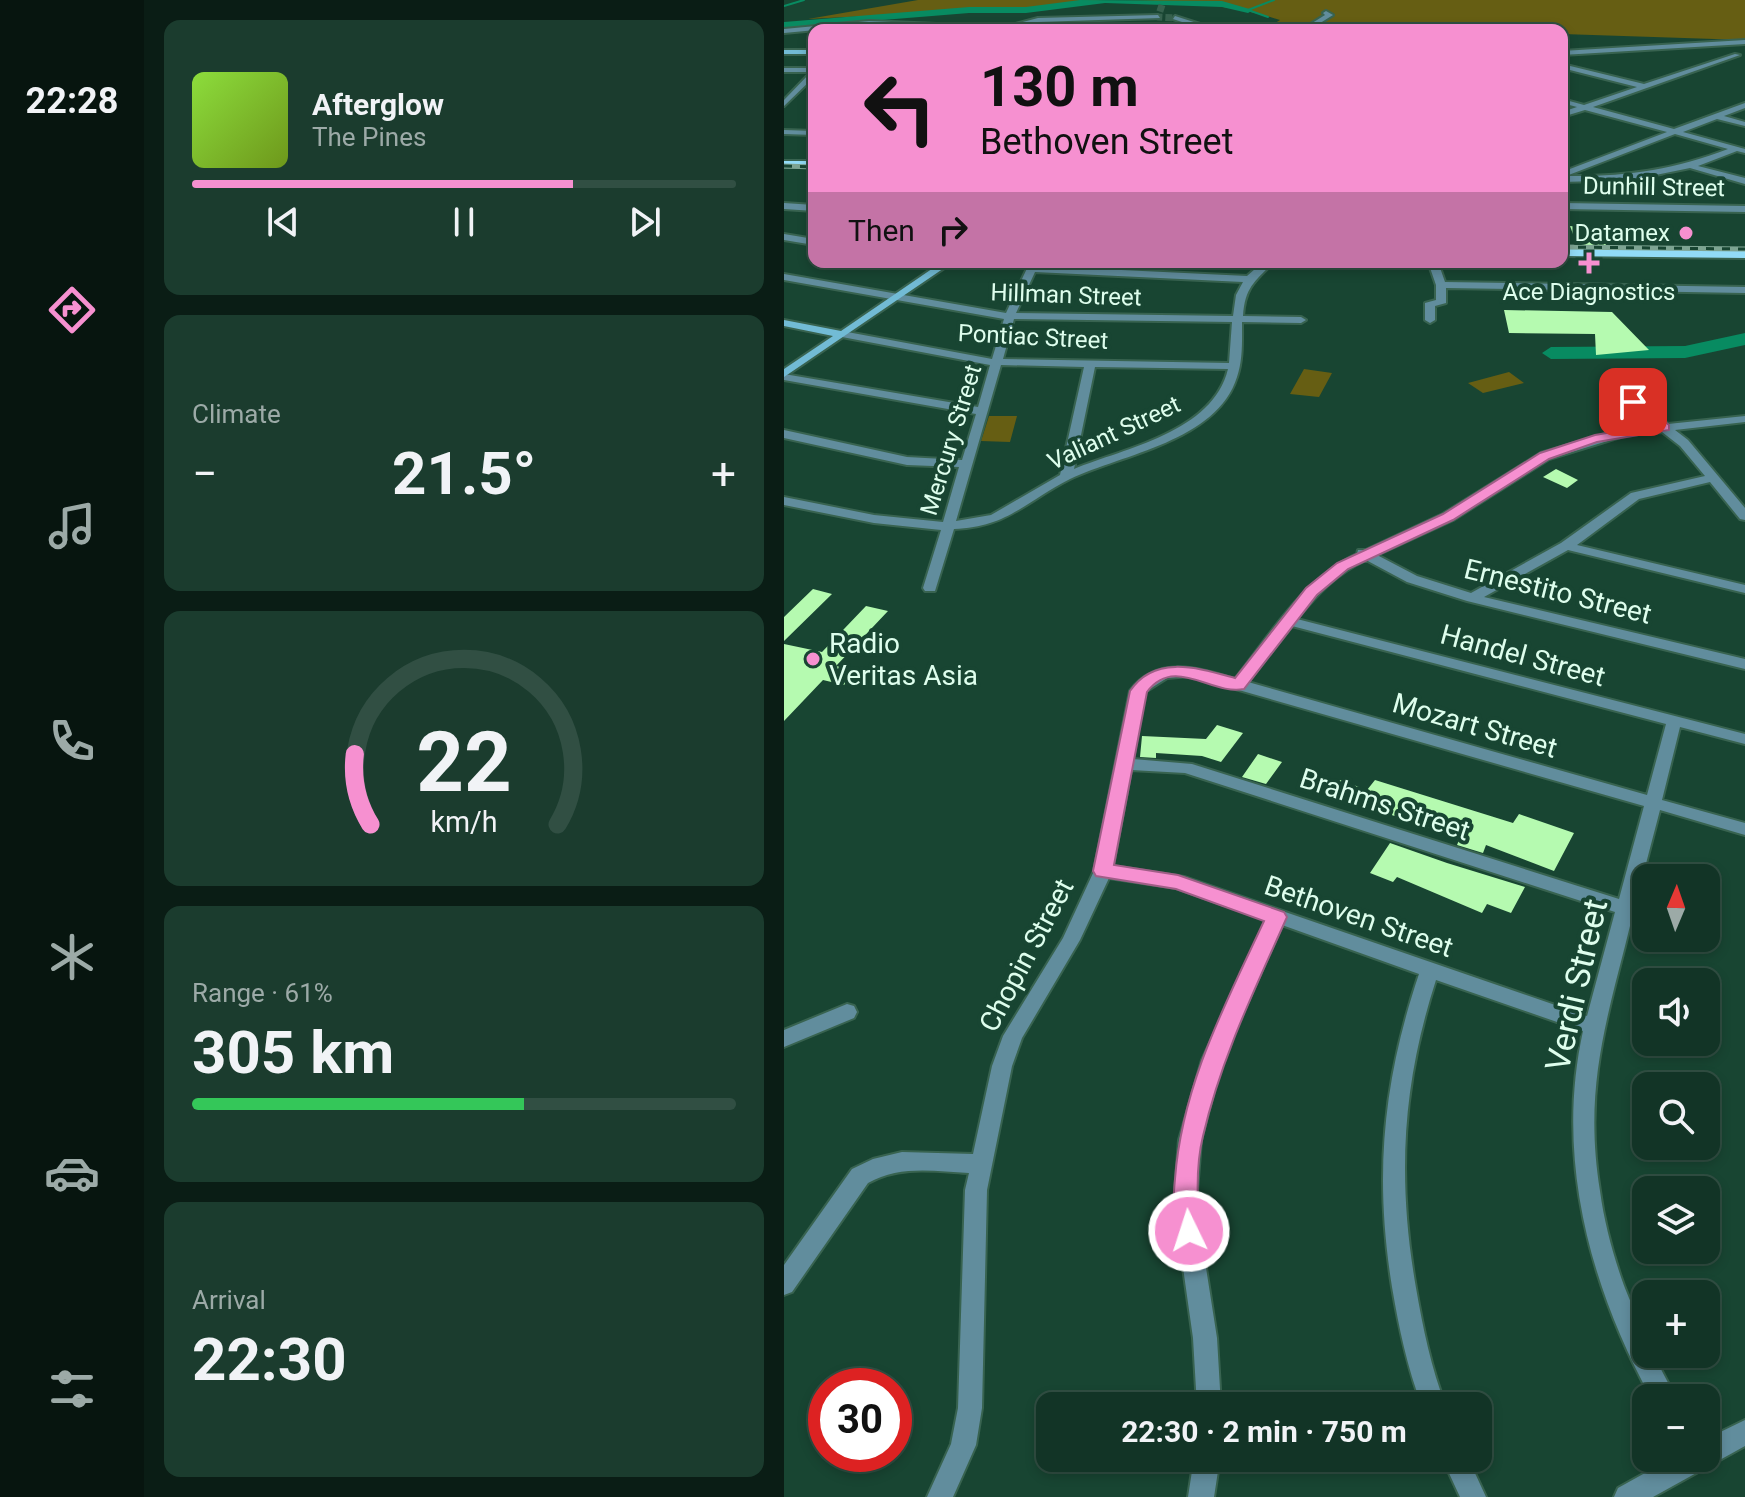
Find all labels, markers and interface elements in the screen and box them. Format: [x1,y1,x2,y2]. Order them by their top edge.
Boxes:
text: 130 m [980,54,1139,120]
icon: left [848,56,952,160]
text: 22:28 [26,80,118,122]
text: Afterglow [312,87,444,122]
text: Bethoven Street [980,121,1233,163]
text: The Pines [312,122,426,152]
street label: Dunhill Street [1583,172,1725,202]
icon: previous [261,200,305,244]
icon: pause [442,200,486,244]
icon: next [623,200,667,244]
icon: right [931,208,975,252]
text: Then [848,213,915,248]
place label: Datamex [1575,219,1670,247]
marker: Datamex [1677,224,1695,242]
marker: Ace Diagnostics [1578,252,1600,274]
street label: Hillman Street [990,278,1142,312]
place label: Ace Diagnostics [1503,278,1675,306]
icon: directions [44,282,100,338]
street label: Pontiac Street [957,319,1109,355]
street label: Mercury Street [915,361,987,519]
pin [1599,368,1667,436]
icon: arrive [1611,380,1655,424]
street label: Valiant Street [1043,390,1185,476]
text: Climate [192,399,281,429]
text: 21.5° [392,438,536,509]
text: − [192,448,217,500]
text: + [711,448,736,500]
icon: music [44,498,100,554]
street label: Ernestito Street [1461,552,1655,631]
street label: Handel Street [1437,618,1609,693]
place label: Radio Veritas Asia [829,627,978,692]
marker: Radio Veritas Asia [804,650,822,668]
street label: Mozart Street [1389,686,1561,765]
icon: phone [44,713,100,769]
text: 22 [416,713,512,810]
street label: Brahms Street [1296,761,1474,847]
text: km/h [430,805,498,839]
north arrow [1632,864,1720,952]
map controls [1632,864,1720,1472]
street label: Bethoven Street [1260,869,1457,964]
street label: Chopin Street [972,873,1081,1037]
street label: Verdi Street [1537,895,1615,1075]
icon: climate [44,929,100,985]
button: sound [1632,968,1720,1056]
text: Range · 61% [192,978,333,1008]
text: 305 km [192,1017,394,1088]
button: search [1632,1072,1720,1160]
icon: car [44,1145,100,1201]
button: layers [1632,1176,1720,1264]
position arrow [1147,1189,1231,1273]
button: + [1632,1280,1720,1368]
text: Arrival [192,1285,266,1315]
text: 22:30 [192,1324,347,1395]
icon: filters [44,1361,100,1417]
speed limit sign: 30 [808,1368,912,1472]
button: − [1632,1384,1720,1472]
text: 22:30 · 2 min · 750 m [1121,1414,1407,1449]

